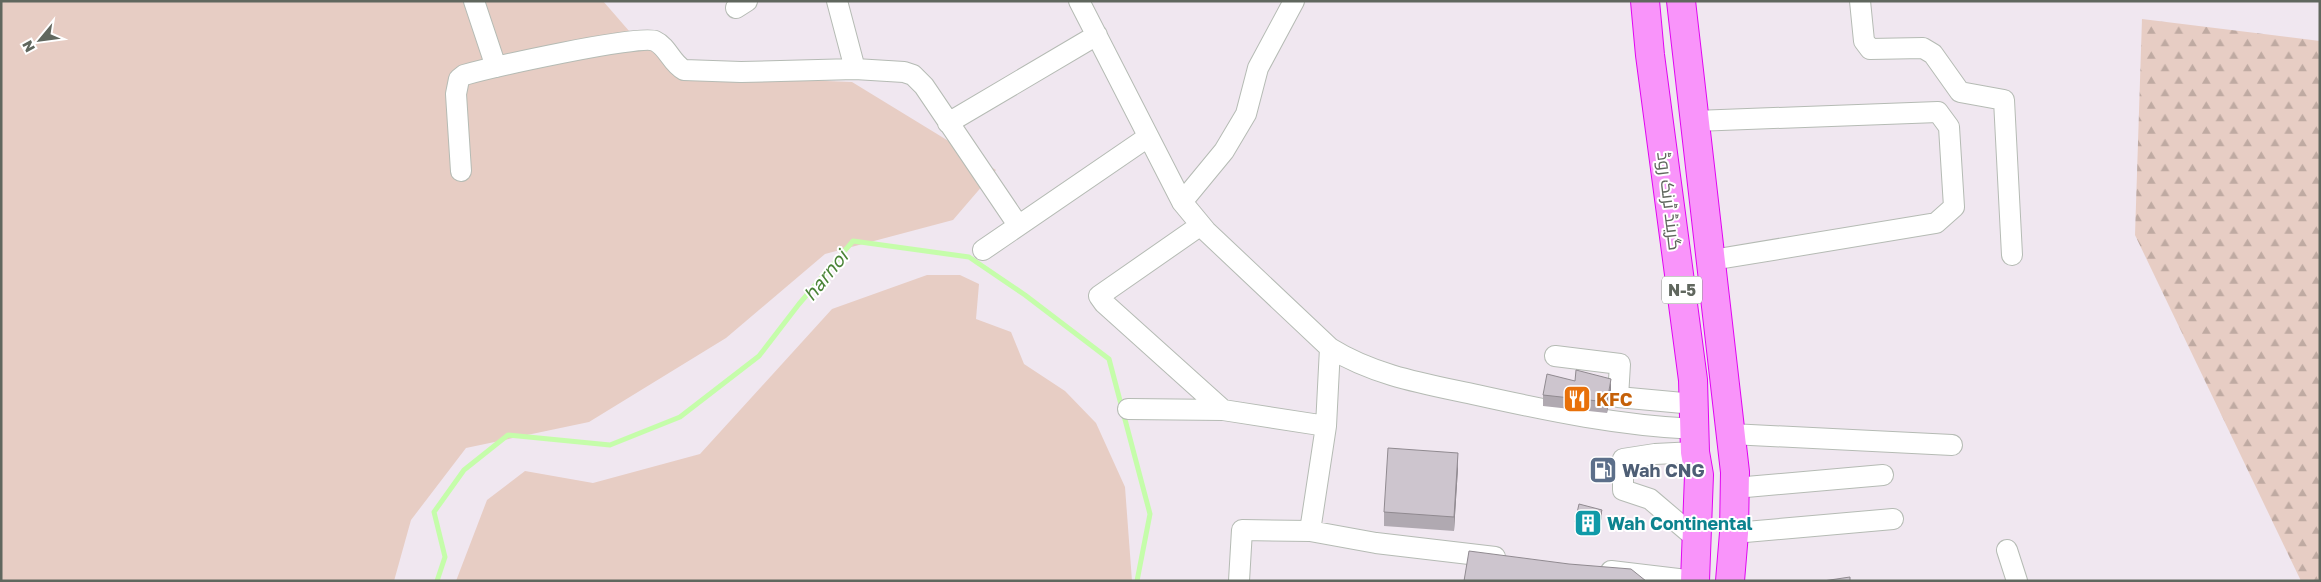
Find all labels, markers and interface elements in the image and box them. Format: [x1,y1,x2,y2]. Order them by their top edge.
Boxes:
north arrow [15,15,65,65]
text: N [18,38,38,55]
street label: گرینڈ ٹرنک روڈ [1652,150,1687,252]
water label: harnoi [798,244,853,305]
road number: N-5 [1662,276,1702,304]
restaurant icon: KFC [1562,384,1592,414]
place label: KFC [1596,388,1633,410]
fuel station icon: Wah CNG [1588,455,1618,485]
place label: Wah CNG [1622,459,1705,481]
building icon: Wah Continental [1573,508,1603,538]
place label: Wah Continental [1607,512,1753,534]

